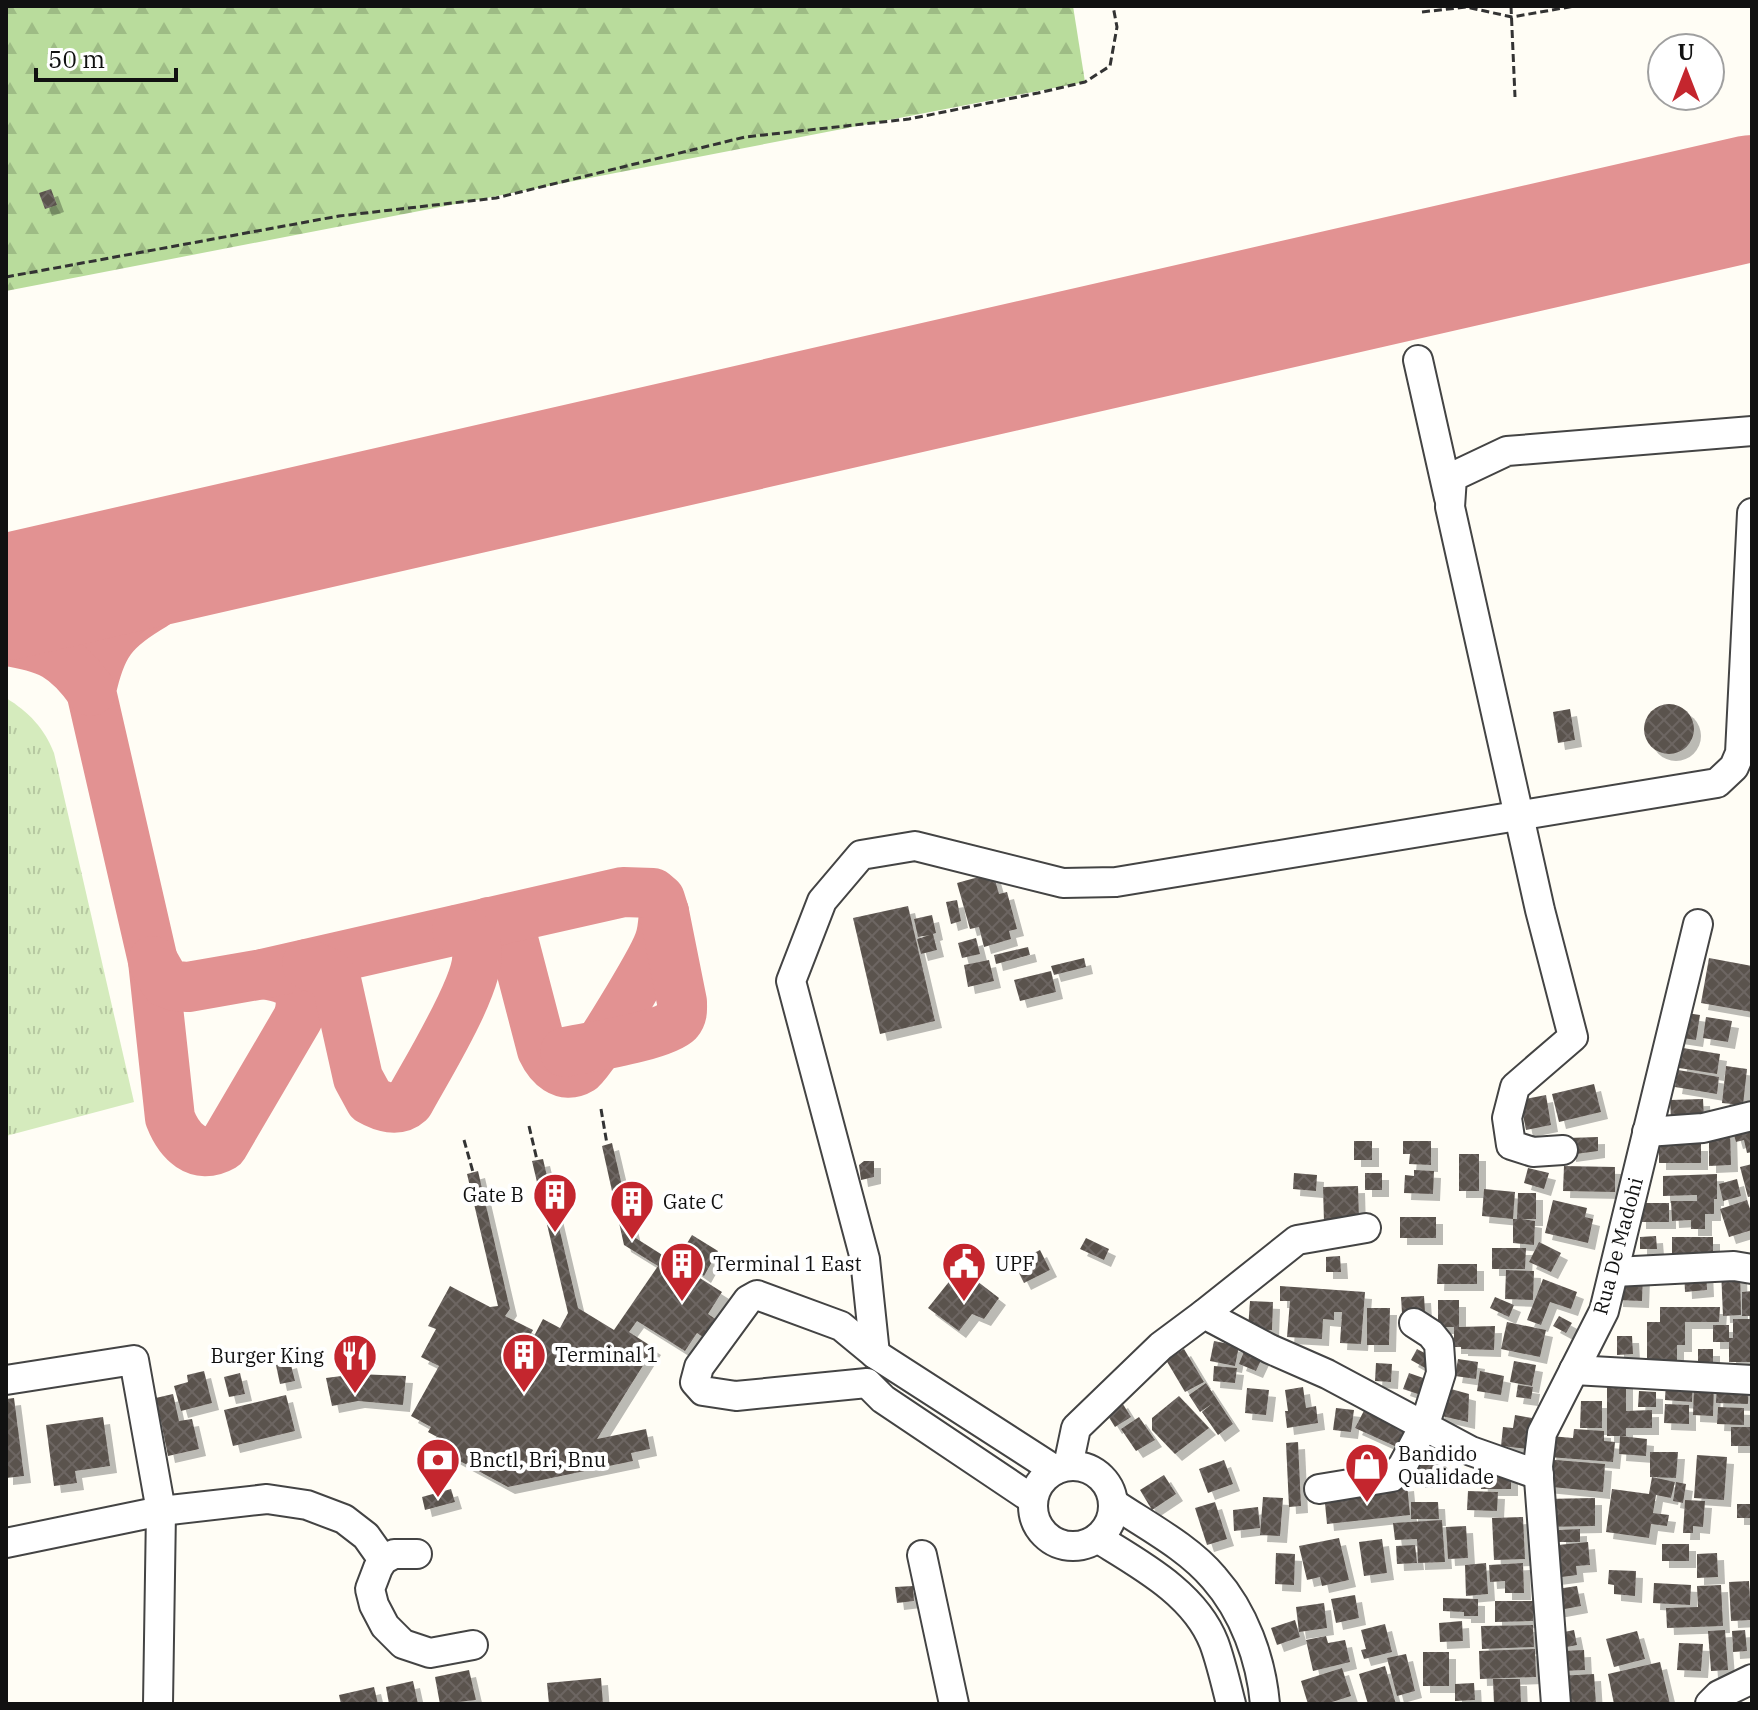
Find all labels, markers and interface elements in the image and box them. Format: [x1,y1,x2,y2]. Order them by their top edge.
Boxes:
scale bar [36,32,176,82]
north arrow [1646,32,1726,112]
text: U [1678,37,1695,66]
text: 50 m [48,43,105,75]
building icon: Gate B [531,1171,579,1234]
street label: Rua De Madohi [1586,1174,1649,1318]
building icon: Gate C [608,1178,656,1241]
place label: Gate B [463,1181,524,1208]
place label: Gate C [663,1188,724,1215]
building icon: Terminal 1 East [658,1240,706,1303]
public building icon: UPF [940,1240,988,1303]
place label: Terminal 1 East [713,1250,861,1277]
place label: UPF [995,1250,1035,1277]
building icon: Terminal 1 [500,1331,548,1394]
restaurant icon: Burger King [331,1332,379,1395]
place label: Terminal 1 [555,1341,658,1368]
place label: Burger King [210,1342,324,1369]
bank icon: Bnctl, Bri, Bnu [414,1436,462,1499]
place label: Bandido Qualidade [1398,1440,1494,1490]
shop icon: Bandido Qualidade [1343,1441,1391,1504]
place label: Bnctl, Bri, Bnu [469,1446,606,1473]

